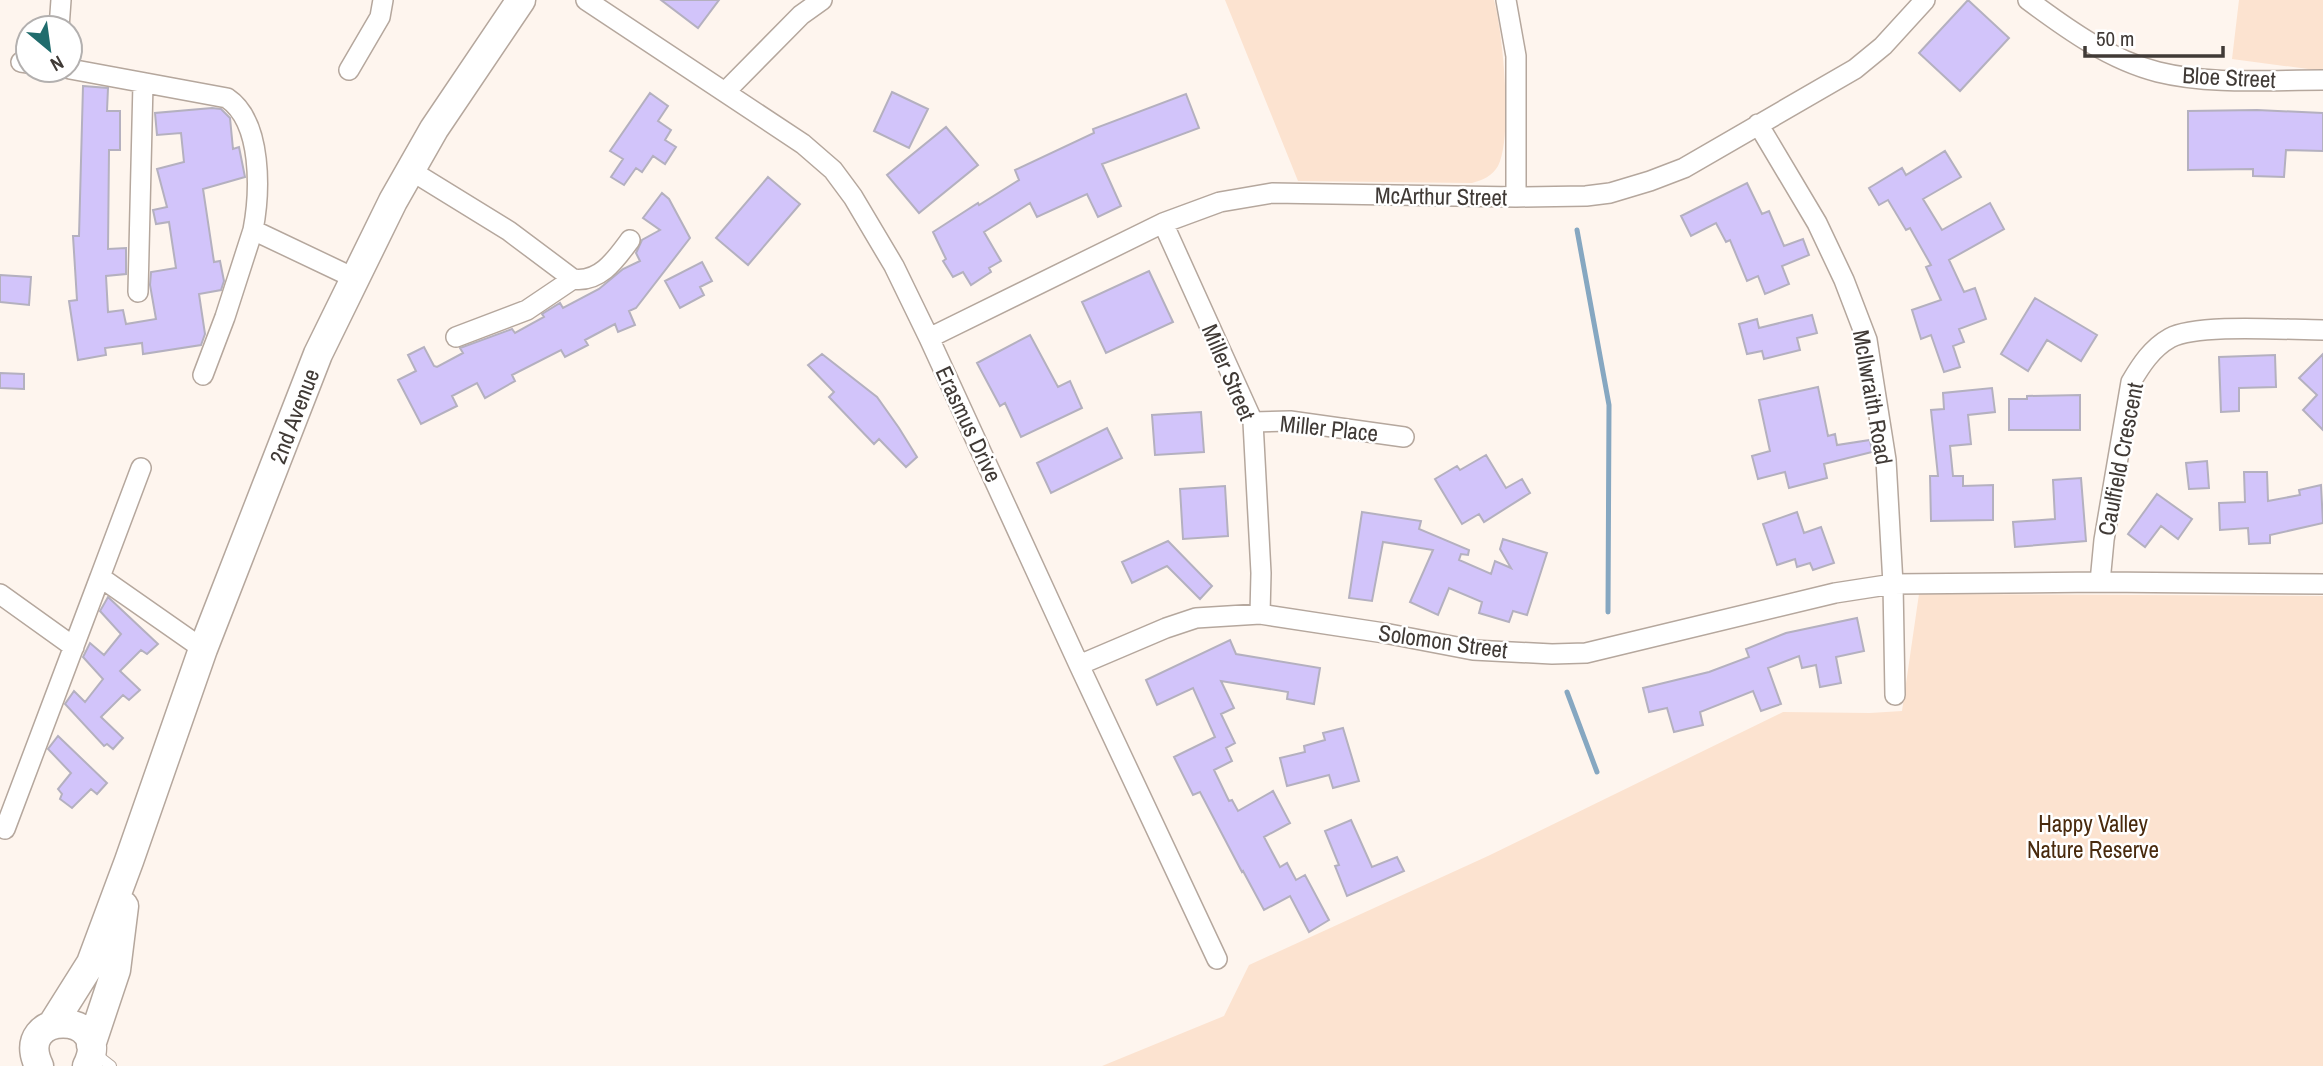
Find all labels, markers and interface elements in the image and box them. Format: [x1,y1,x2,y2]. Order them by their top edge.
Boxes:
north arrow [14,14,84,84]
scale bar [2085,14,2223,58]
text: 50 m [2096,24,2134,53]
text: N [46,50,68,78]
street label: Bloe Street [2182,59,2276,95]
street label: McArthur Street [1375,179,1507,213]
street label: Miller Street [1195,319,1263,425]
street label: McIlwraith Road [1846,327,1900,467]
street label: Erasmus Drive [929,361,1009,487]
street label: 2nd Avenue [262,364,326,468]
street label: Caulfield Crescent [2090,380,2150,538]
street label: Miller Place [1278,407,1380,449]
street label: Solomon Street [1376,617,1510,665]
park label: Happy Valley Nature Reserve [2027,808,2159,865]

